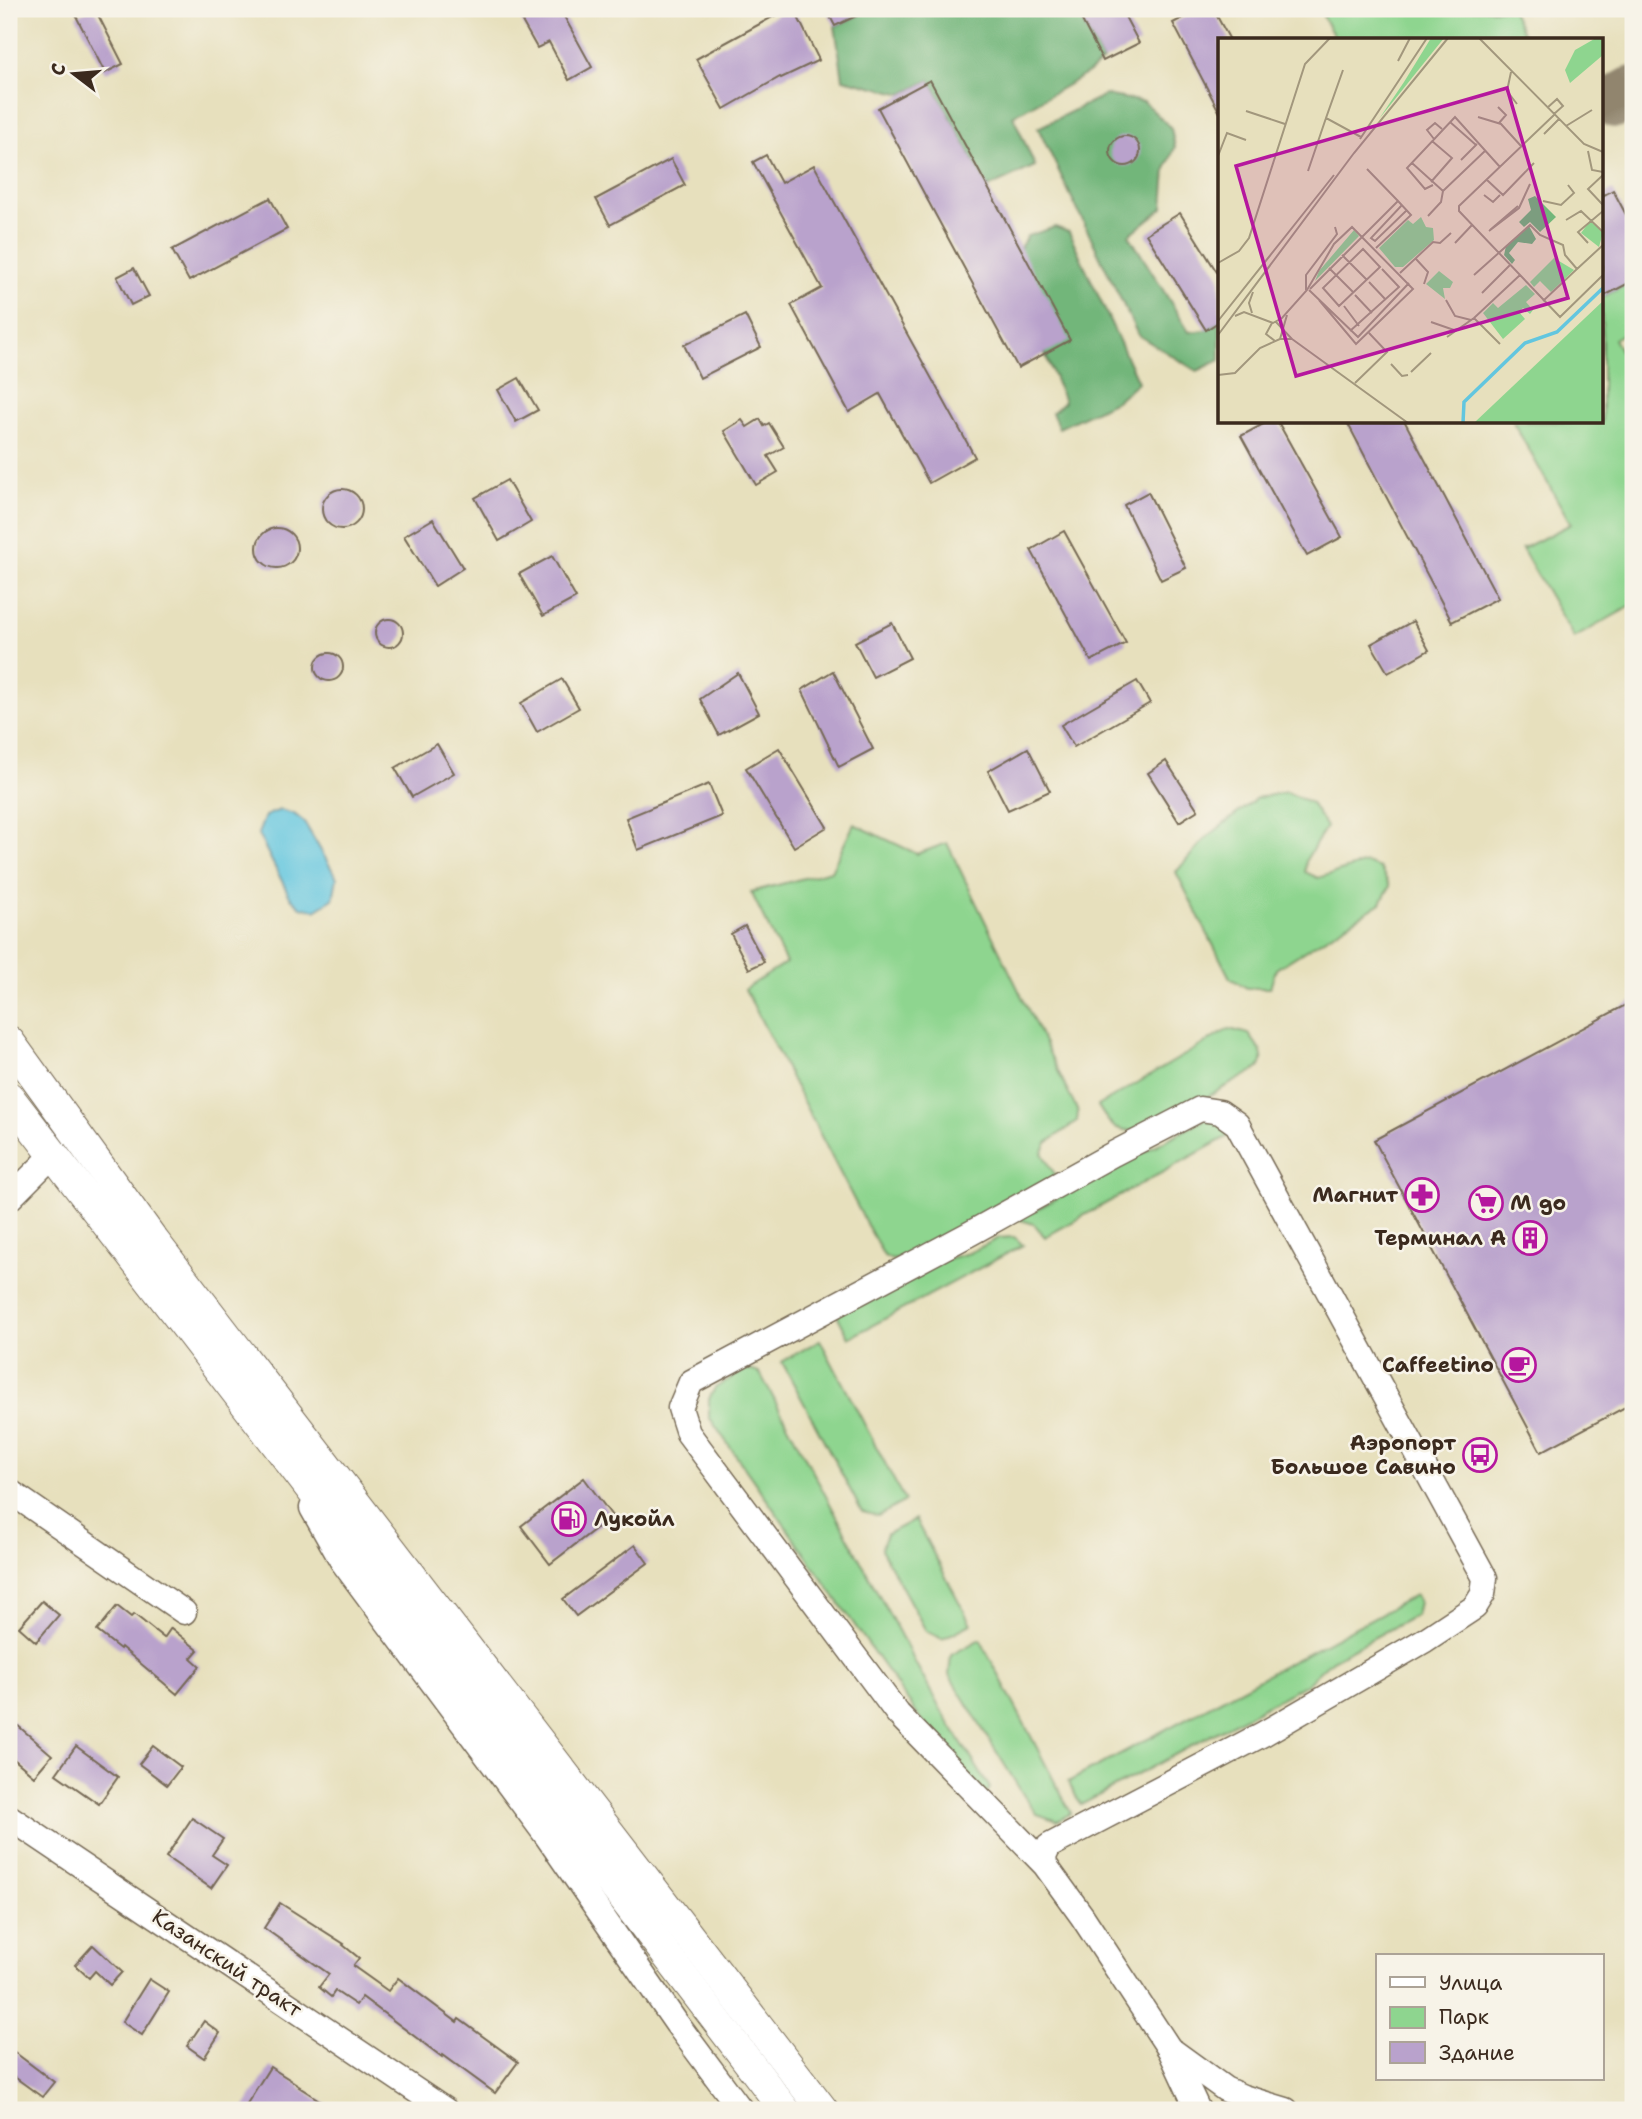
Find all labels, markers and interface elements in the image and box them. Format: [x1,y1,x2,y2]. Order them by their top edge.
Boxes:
north arrow [38,38,108,108]
inset map [1218,38,1604,424]
text: С [45,60,72,79]
pharmacy icon: Магнит [1403,1176,1441,1214]
place label: Магнит [1312,1181,1398,1209]
supermarket icon: М go [1467,1184,1505,1222]
place label: М go [1510,1189,1566,1217]
building icon: Терминал А [1511,1219,1549,1257]
place label: Терминал А [1374,1224,1506,1252]
cafe icon: Caffeetino [1500,1346,1538,1384]
place label: Caffeetino [1382,1351,1494,1379]
place label: Аэропорт Большое Савино [1271,1429,1456,1481]
bus stop icon: Аэропорт Большое Савино [1461,1436,1499,1474]
fuel station icon: Лукойл [550,1500,588,1538]
place label: Лукойл [594,1505,675,1533]
street label: Казанский тракт [147,1902,308,2024]
legend [1376,1954,1604,2080]
text: Улица [1439,1969,1502,1997]
text: Парк [1439,2003,1489,2031]
text: Здание [1439,2039,1515,2067]

